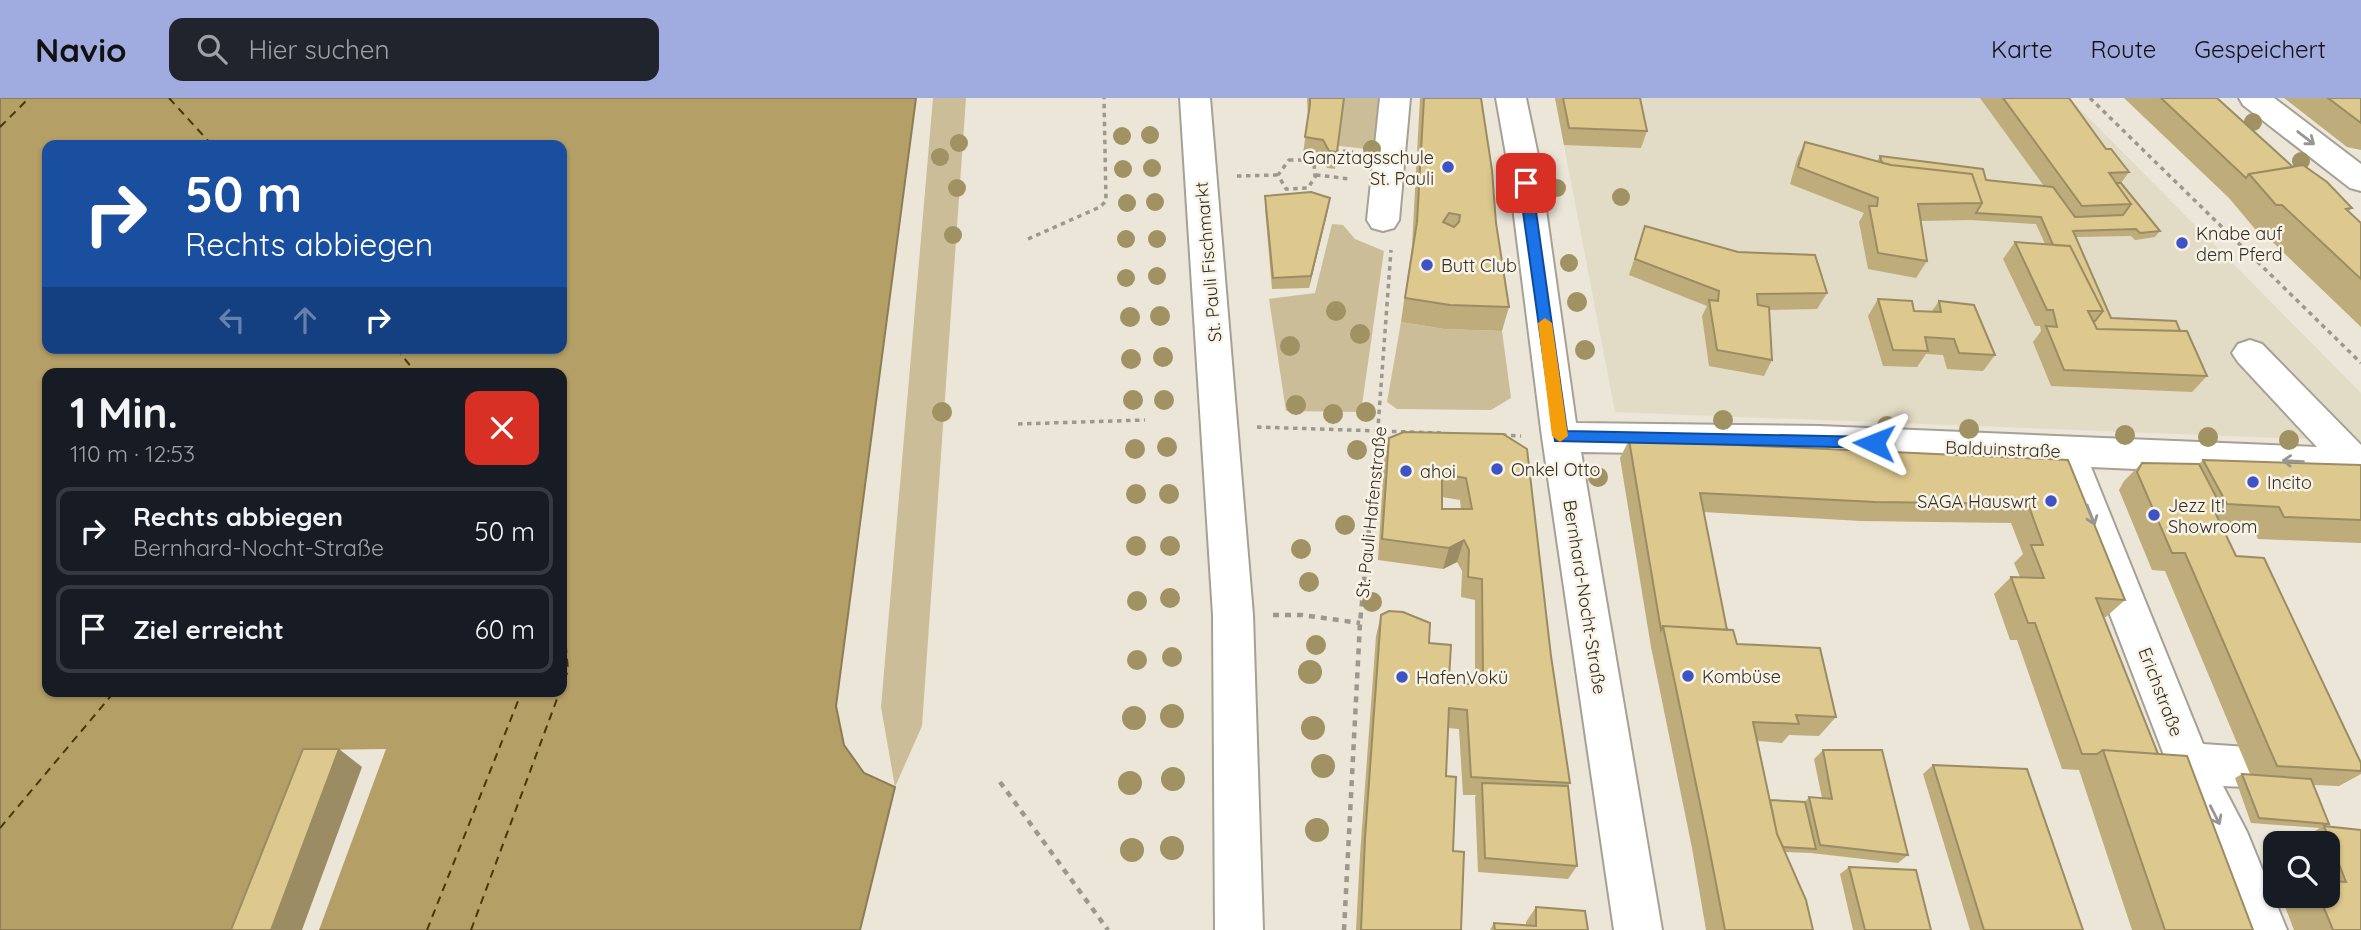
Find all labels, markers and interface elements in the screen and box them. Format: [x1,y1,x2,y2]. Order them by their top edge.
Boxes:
search box [169,18,659,81]
text: Navio [35,29,127,70]
icon: search [193,30,231,68]
text: Hier suchen [249,33,390,66]
text: Karte [1991,34,2053,64]
text: Route [2091,34,2156,64]
text: Gespeichert [2194,34,2326,64]
one-way arrow [2296,131,2314,146]
place label: Ganztagsschule St. Pauli [1302,146,1434,190]
pin [1496,153,1556,213]
marker: Ganztagsschule St. Pauli [1440,159,1456,175]
text: 50 m [185,163,302,224]
icon: arrive [1507,164,1545,202]
icon: right [70,168,161,259]
street label: St. Pauli Fischmarkt [1190,181,1226,343]
place label: Knabe auf dem Pferd [2196,222,2283,266]
text: Rechts abbiegen [185,224,433,264]
marker: Knabe auf dem Pferd [2174,235,2190,251]
place label: Butt Club [1441,254,1517,277]
marker: Butt Club [1419,257,1435,273]
icon: left [213,301,251,339]
icon: ahead [286,301,324,339]
icon: right [359,301,397,339]
text: 1 Min. [70,386,178,439]
button: close [465,391,539,465]
position arrow [1837,406,1911,480]
street label: St. Pauli Hafenstraße [1351,425,1391,599]
street label: Balduinstraße [1945,435,2061,463]
text: 110 m · 12:53 [70,439,195,468]
one-way arrow [2282,455,2305,468]
place label: Onkel Otto [1511,458,1600,481]
place label: ahoi [1420,460,1456,483]
marker: Onkel Otto [1489,461,1505,477]
marker: ahoi [1398,463,1414,479]
place label: Incito [2267,471,2312,494]
marker: Incito [2245,474,2261,490]
place label: SAGA Hauswrt [1917,490,2037,513]
marker: SAGA Hauswrt [2043,493,2059,509]
place label: Jezz It! Showroom [2168,494,2257,538]
street label: Bernhard-Nocht-Straße [1558,498,1612,696]
text: Rechts abbiegen [133,500,343,533]
one-way arrow [2086,503,2099,525]
marker: Jezz It! Showroom [2146,507,2162,523]
icon: right [74,512,112,550]
text: 50 m [475,515,535,548]
text: Bernhard-Nocht-Straße [133,533,384,562]
icon: arrive [74,610,112,648]
text: Ziel erreicht [133,613,284,646]
text: 60 m [475,613,535,646]
street label: Erichstraße [2133,644,2189,740]
place label: Kombüse [1702,665,1781,688]
place label: HafenVokü [1416,666,1508,689]
marker: Kombüse [1680,668,1696,684]
marker: HafenVokü [1394,669,1410,685]
one-way arrow [2209,804,2223,825]
map controls [2263,831,2340,908]
button: search [2263,831,2340,908]

